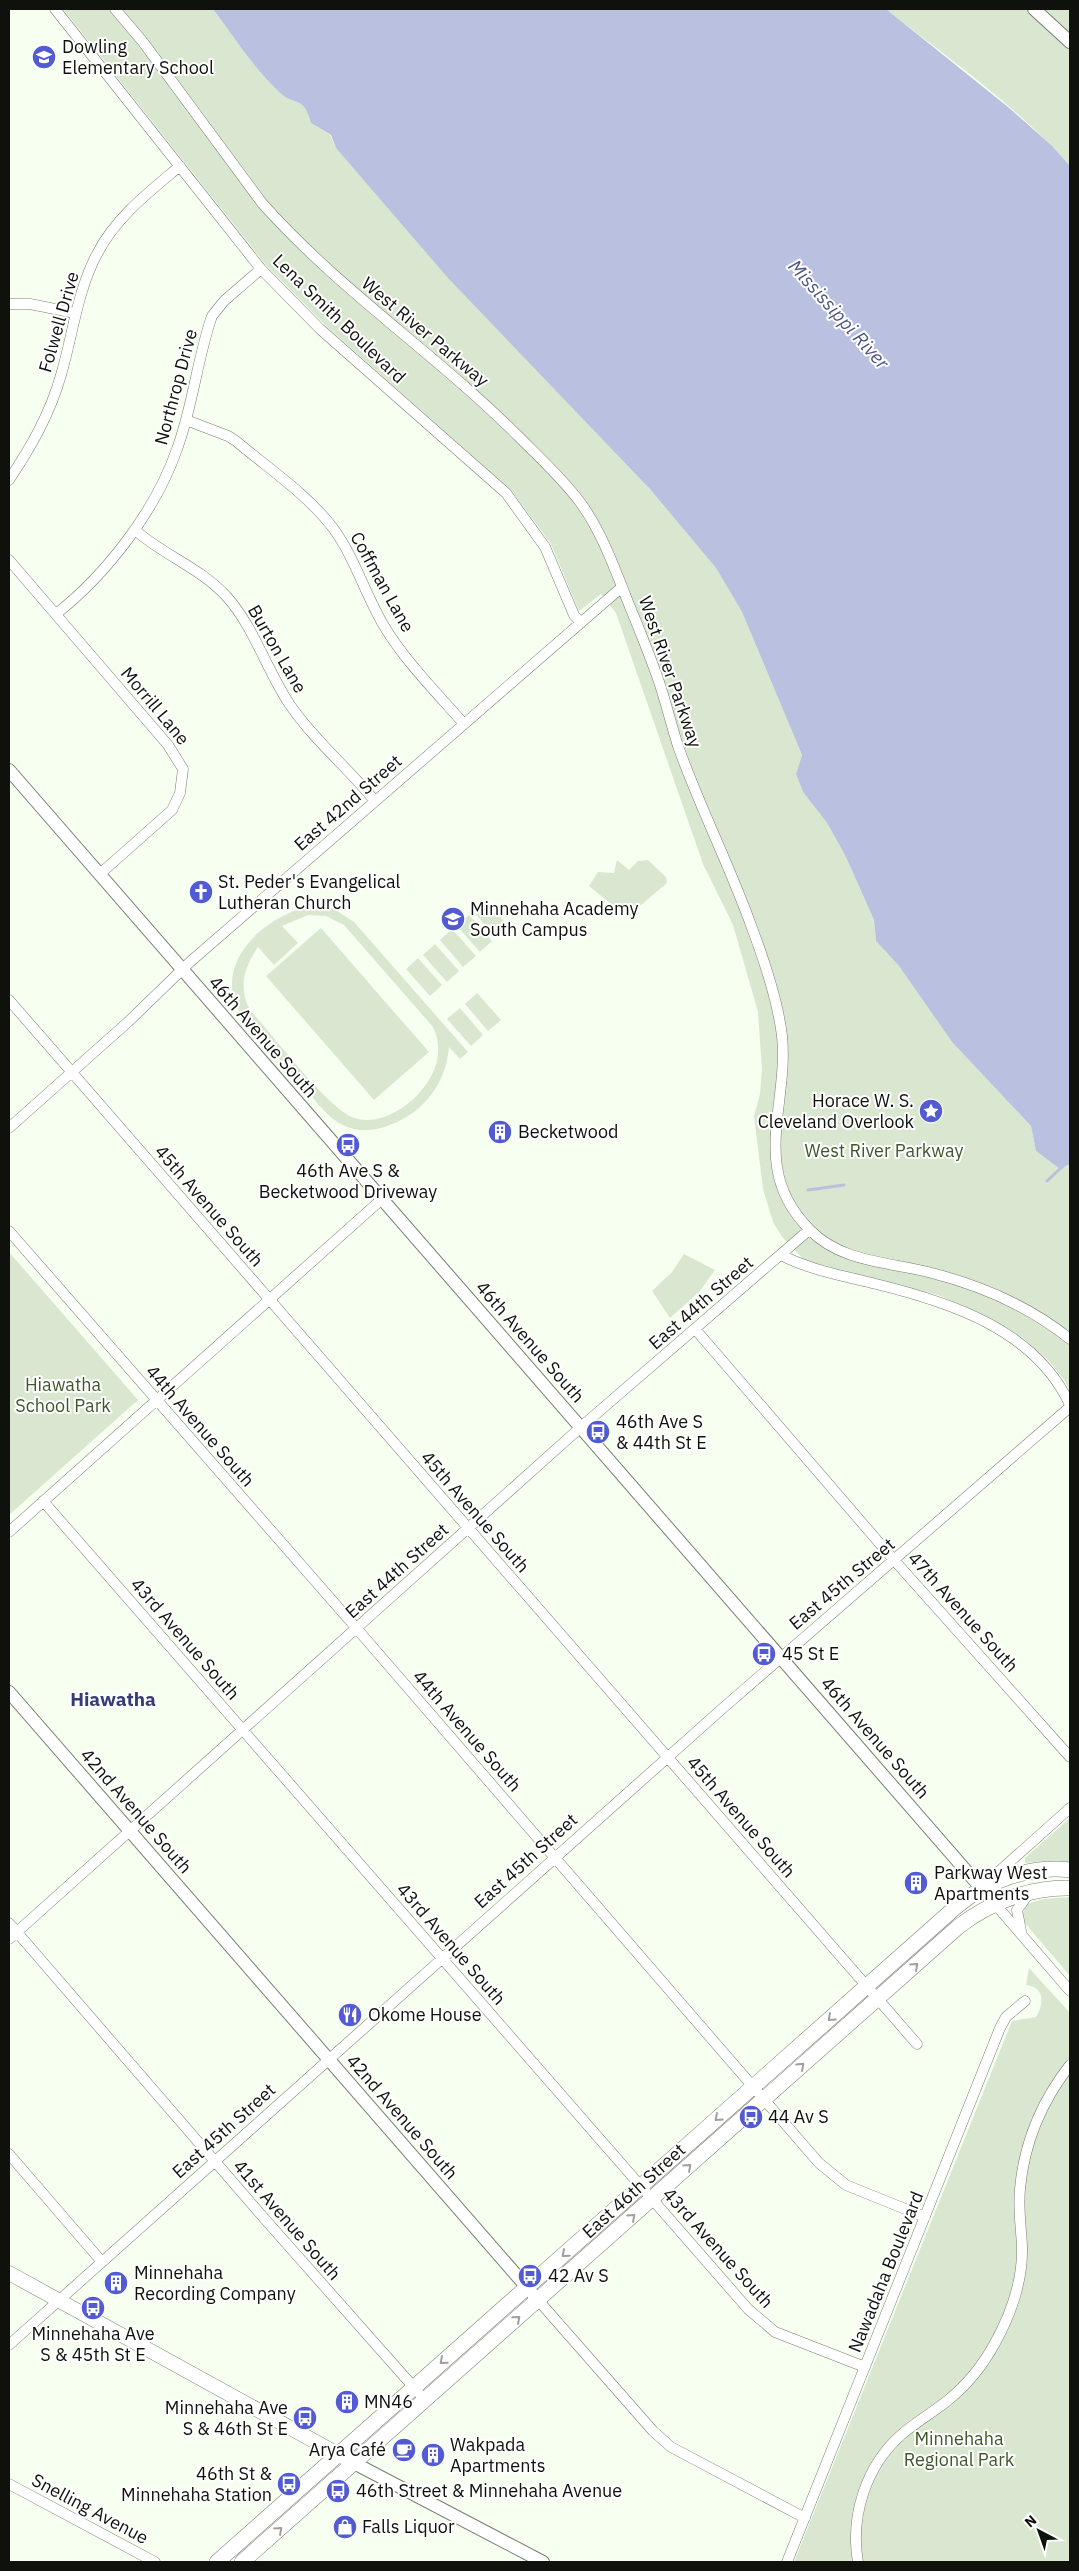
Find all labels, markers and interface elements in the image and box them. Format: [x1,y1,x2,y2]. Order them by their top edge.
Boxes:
place label: Dowling Elementary School [62,35,214,79]
school or university icon: Dowling Elementary School [31,44,57,70]
street label: Lena Smith Boulevard [268,249,411,388]
water label: Mississippi River [783,254,895,375]
street label: Folwell Drive [33,269,84,375]
street label: West River Parkway [357,272,494,392]
street label: Northrop Drive [149,326,202,447]
street label: Coffman Lane [345,527,420,636]
street label: West River Parkway [634,593,707,751]
street label: Burton Lane [243,600,312,697]
street label: Morrill Lane [116,662,195,750]
street label: East 42nd Street [289,750,406,856]
place label: St. Peder's Evangelical Lutheran Church [218,870,401,914]
church icon: St. Peder's Evangelical Lutheran Church [188,879,214,905]
place label: Minnehaha Academy South Campus [470,897,638,941]
school or university icon: Minnehaha Academy South Campus [440,906,466,932]
street label: 46th Avenue South [204,971,323,1102]
place label: Horace W. S. Cleveland Overlook [758,1089,915,1133]
place icon: Horace W. S. Cleveland Overlook [918,1098,944,1124]
building icon: Becketwood [487,1119,513,1145]
place label: Becketwood [518,1120,618,1143]
bus stop icon: 46th Ave S & Becketwood Driveway [335,1132,361,1158]
park label: West River Parkway [805,1139,963,1162]
street label: 45th Avenue South [150,1140,269,1271]
place label: 46th Ave S & Becketwood Driveway [259,1159,437,1203]
street label: East 44th Street [644,1251,758,1354]
street label: 46th Avenue South [471,1276,590,1407]
street label: 44th Avenue South [141,1360,260,1491]
park label: Hiawatha School Park [15,1373,111,1417]
place label: 46th Ave S & 44th St E [616,1410,707,1454]
bus stop icon: 46th Ave S & 44th St E [585,1419,611,1445]
street label: 45th Avenue South [416,1446,535,1577]
street label: East 44th Street [340,1518,453,1623]
street label: East 45th Street [784,1533,899,1635]
street label: 47th Avenue South [903,1547,1023,1677]
street label: 43rd Avenue South [126,1573,245,1705]
bus stop icon: 45 St E [751,1641,777,1667]
place label: 45 St E [782,1642,839,1665]
street label: 44th Avenue South [408,1665,527,1796]
street label: 46th Avenue South [816,1672,935,1803]
district label: Hiawatha [70,1687,156,1711]
street label: 42nd Avenue South [76,1743,197,1878]
street label: 45th Avenue South [682,1751,801,1882]
street label: East 45th Street [469,1808,582,1913]
place label: Parkway West Apartments [934,1861,1047,1905]
building icon: Parkway West Apartments [903,1870,929,1896]
street label: 43rd Avenue South [392,1878,511,2010]
one-way arrow [909,1963,918,1972]
restaurant icon: Okome House [337,2002,363,2028]
place label: Okome House [368,2003,482,2026]
one-way arrow [827,2012,836,2021]
street label: 42nd Avenue South [342,2049,463,2184]
one-way arrow [796,2063,805,2072]
street label: East 45th Street [167,2078,280,2183]
bus stop icon: 44 Av S [738,2104,764,2130]
place label: 44 Av S [768,2105,829,2128]
one-way arrow [714,2113,723,2122]
street label: East 46th Street [577,2138,690,2243]
street label: 41st Avenue South [229,2155,346,2285]
one-way arrow [683,2164,692,2173]
street label: 43rd Avenue South [658,2183,779,2313]
street label: Nawadaha Boulevard [843,2188,928,2356]
one-way arrow [627,2214,636,2223]
one-way arrow [562,2248,571,2257]
place label: Minnehaha Recording Company [134,2261,296,2305]
bus stop icon: 42 Av S [517,2263,543,2289]
place label: 42 Av S [548,2264,609,2287]
building icon: Minnehaha Recording Company [103,2270,129,2296]
bus stop icon: Minnehaha Ave S & 45th St E [80,2295,106,2321]
one-way arrow [511,2316,520,2325]
place label: Minnehaha Ave S & 45th St E [31,2322,155,2366]
one-way arrow [440,2355,449,2364]
building icon: MN46 [334,2389,360,2415]
place label: MN46 [364,2390,413,2413]
place label: Minnehaha Ave S & 46th St E [165,2396,288,2440]
bus stop icon: Minnehaha Ave S & 46th St E [292,2405,318,2431]
park label: Minnehaha Regional Park [904,2427,1015,2471]
place label: Wakpada Apartments [450,2433,546,2477]
cafe icon: Arya Café [391,2437,417,2463]
place label: Arya Café [309,2438,386,2461]
building icon: Wakpada Apartments [420,2442,446,2468]
place label: 46th St & Minnehaha Station [121,2462,273,2506]
street label: Snelling Avenue [28,2468,153,2549]
bus stop icon: 46th St & Minnehaha Station [276,2471,302,2497]
bus stop icon: 46th Street & Minnehaha Avenue [325,2478,351,2504]
place label: 46th Street & Minnehaha Avenue [356,2479,622,2502]
north arrow [1014,2506,1064,2556]
text: N [1021,2511,1040,2531]
shop icon: Falls Liquor [332,2514,358,2540]
place label: Falls Liquor [362,2515,455,2538]
one-way arrow [273,2527,282,2536]

